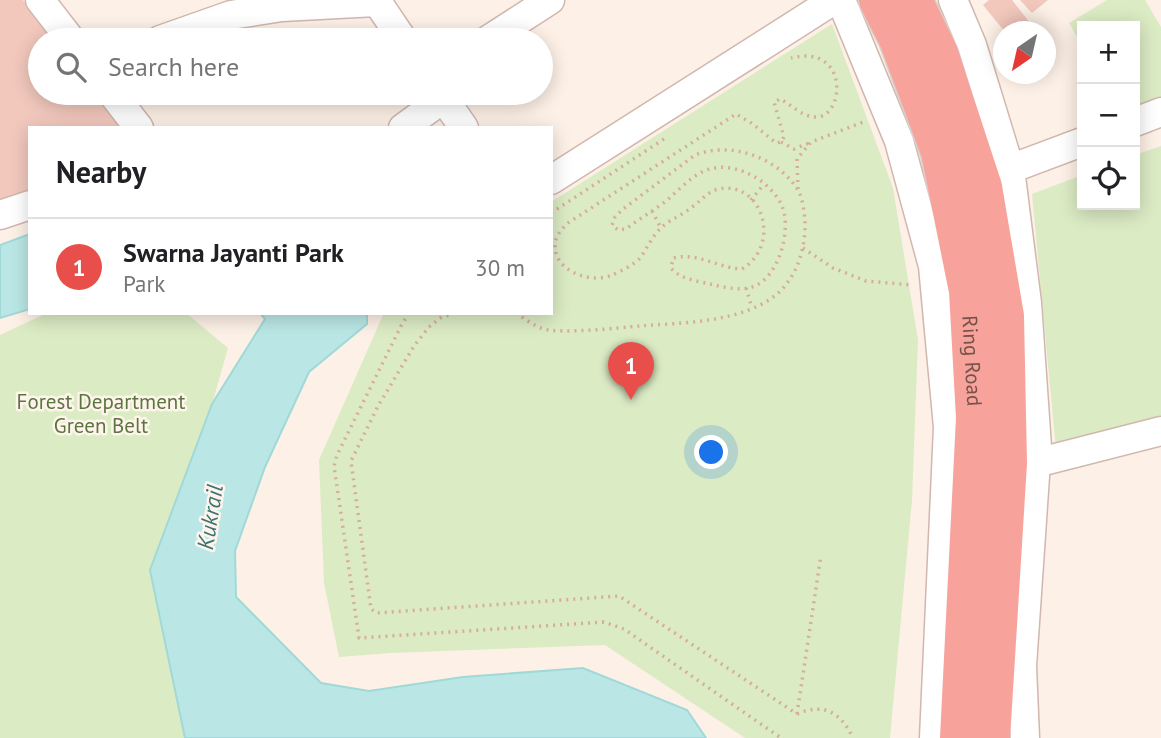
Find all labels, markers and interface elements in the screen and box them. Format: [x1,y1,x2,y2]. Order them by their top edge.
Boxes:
north arrow [993,21,1056,84]
map controls [1077,21,1140,210]
button: + [1077,21,1140,84]
search box [28,28,553,105]
icon: search [52,48,90,86]
text: Search here [108,50,239,83]
button: − [1077,84,1140,147]
button: locate [1077,147,1140,210]
text: Nearby [56,152,146,191]
text: Swarna Jayanti Park [123,236,344,269]
text: 1 [72,253,86,282]
text: 30 m [475,253,525,282]
text: Park [123,269,165,298]
street label: Ring Road [956,315,988,407]
pin: 1 [608,342,654,400]
park label: Forest Department Green Belt [17,388,185,439]
your location [694,435,728,469]
water label: Kukrail [190,482,229,552]

